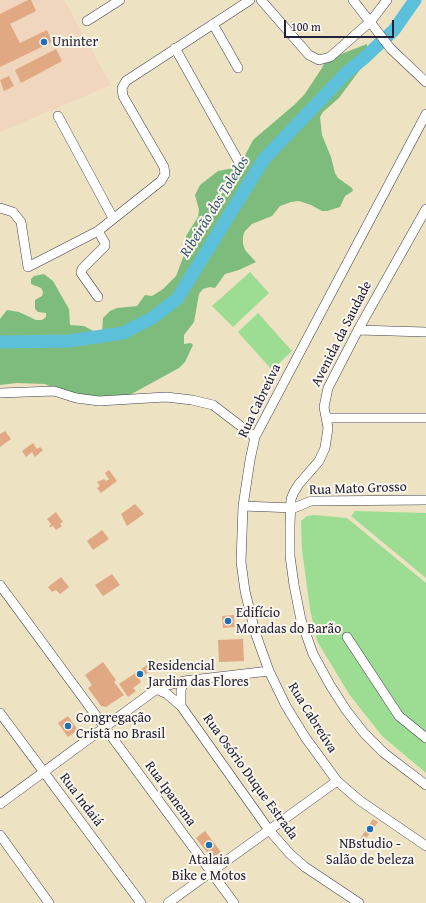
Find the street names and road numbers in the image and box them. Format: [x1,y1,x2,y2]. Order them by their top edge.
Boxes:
street label: Avenida da Saudade [308,278,376,390]
street label: Rua Cabreúva [235,361,285,441]
street label: Rua Mato Grosso [309,479,407,499]
street label: Rua Cabreúva [284,680,340,756]
street label: Rua Osório Duque Estrada [199,711,301,843]
street label: Rua Ipanema [141,758,199,830]
street label: Rua Indaiá [56,770,106,830]

